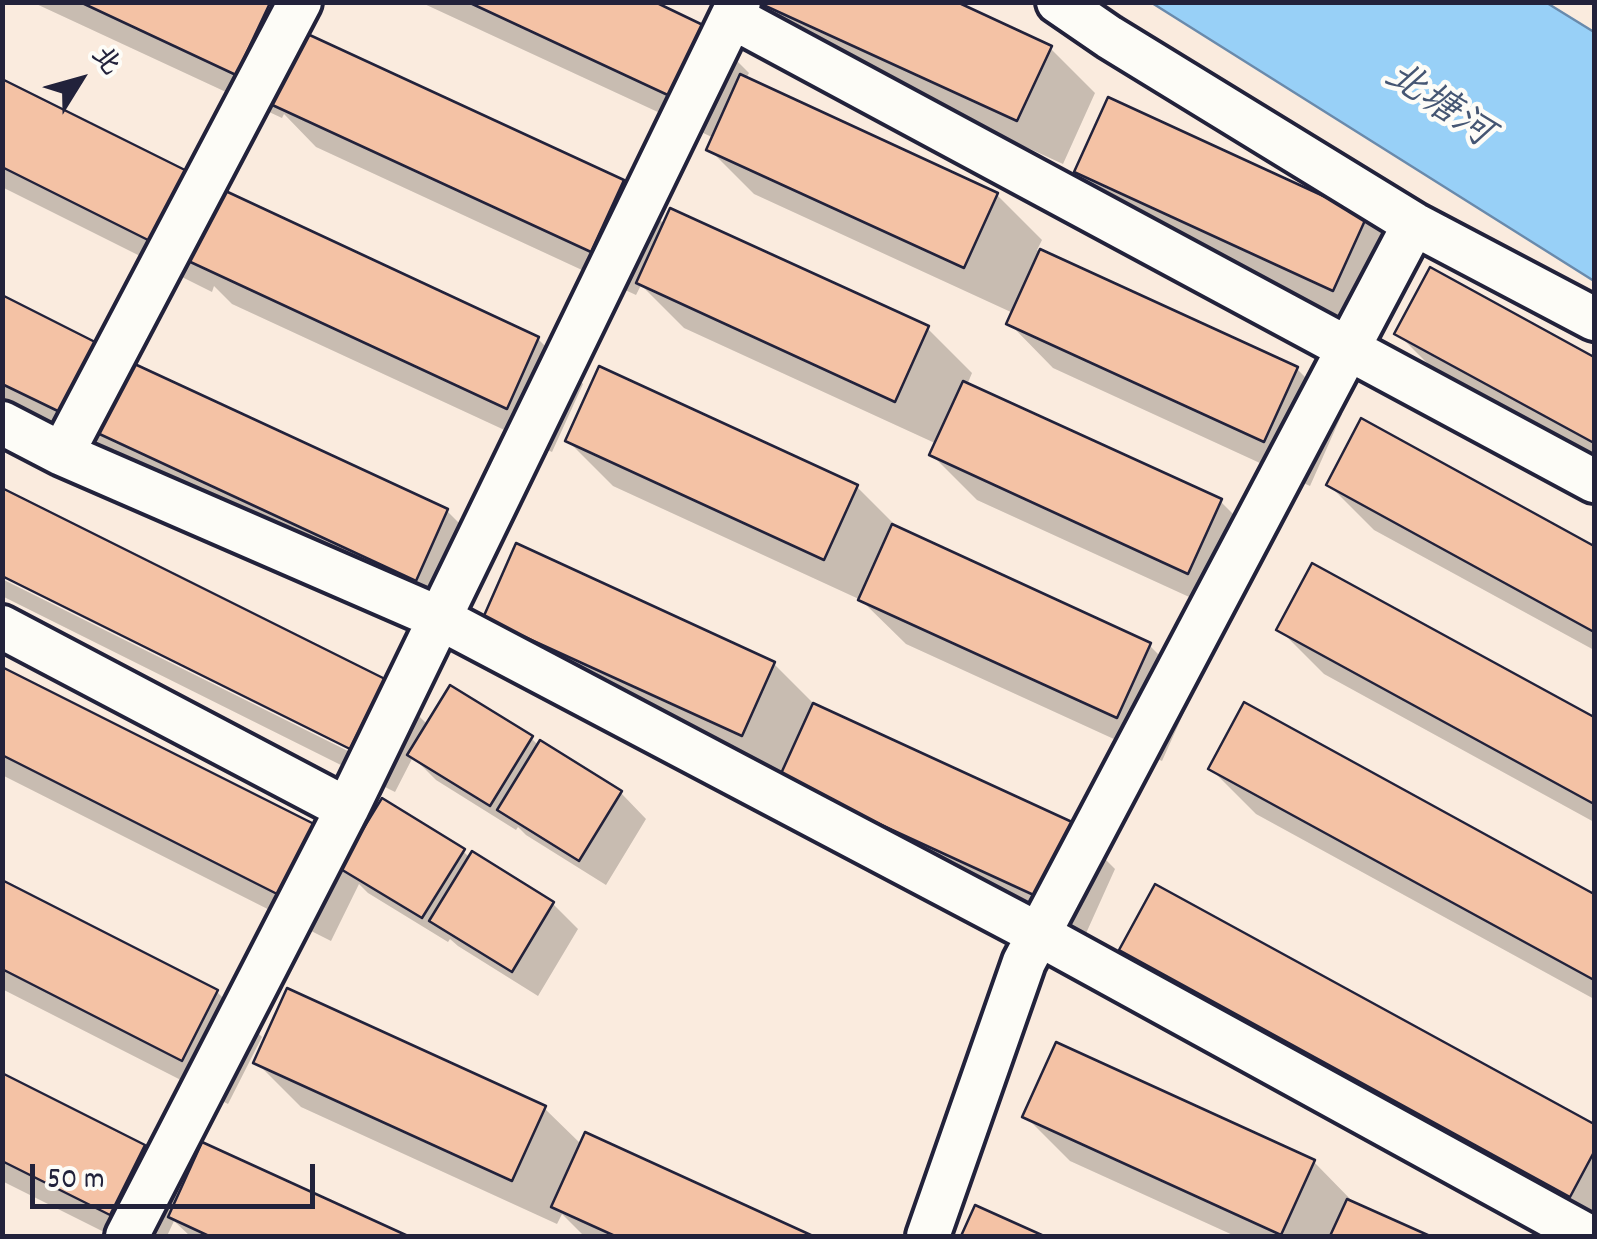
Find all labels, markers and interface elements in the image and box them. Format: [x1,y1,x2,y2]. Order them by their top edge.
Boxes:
north arrow [30,30,130,130]
text: 北 [80,39,128,85]
water label: 北塘河 [1373,55,1499,161]
scale bar [35,1144,320,1206]
text: 50 m [47,1160,105,1203]

